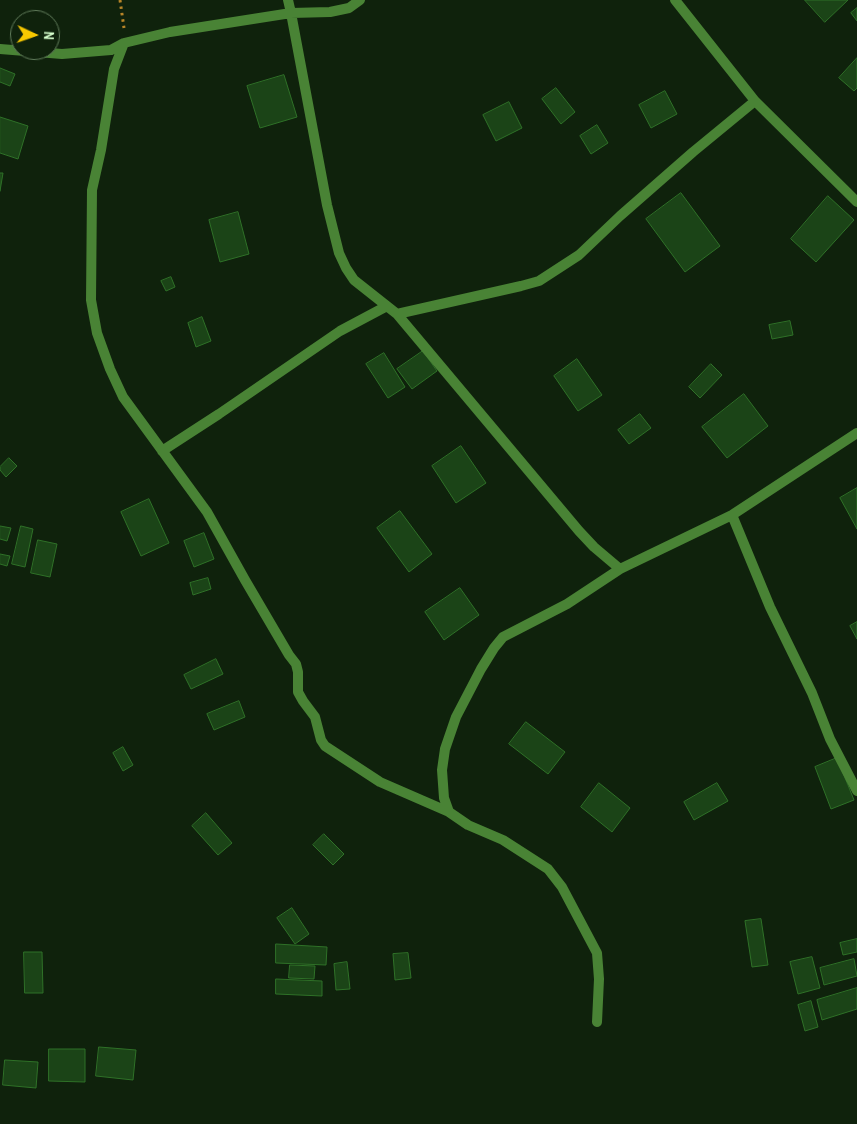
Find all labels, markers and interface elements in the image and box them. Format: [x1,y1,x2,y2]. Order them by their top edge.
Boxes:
north arrow [10,10,60,60]
text: N [40,31,58,40]

